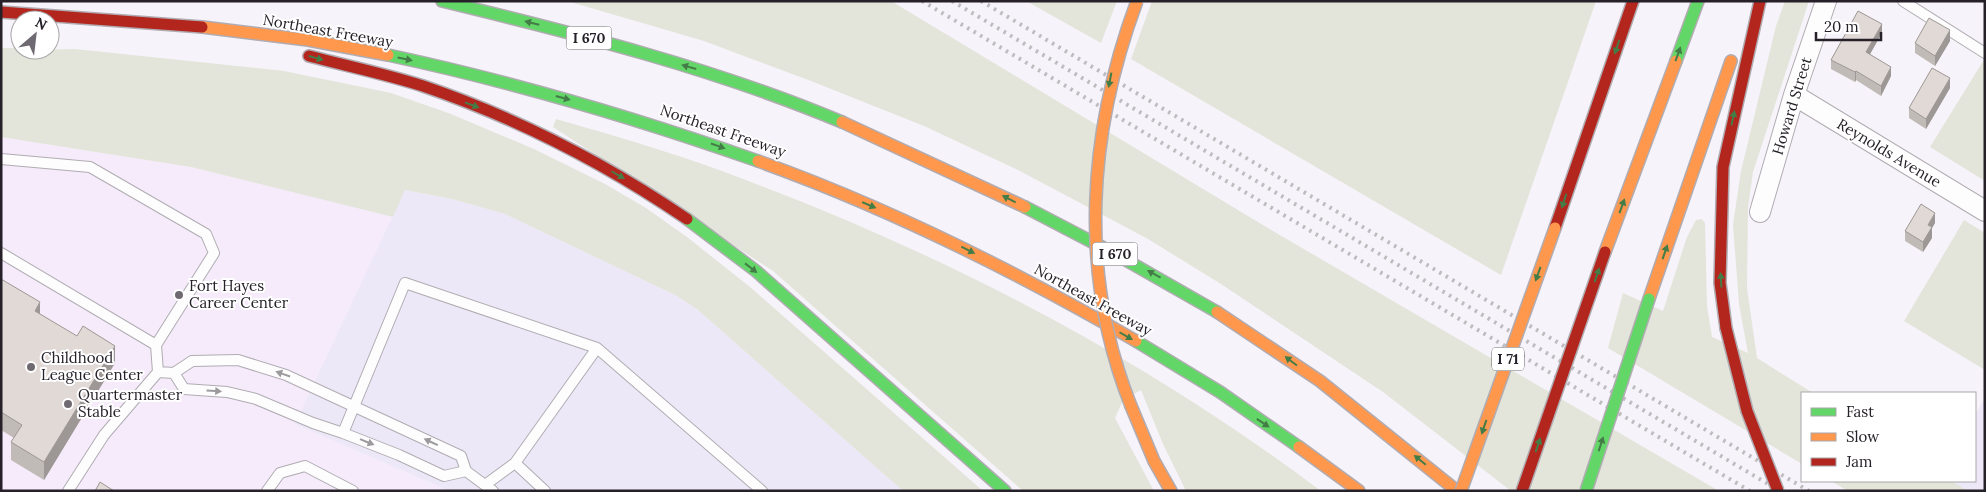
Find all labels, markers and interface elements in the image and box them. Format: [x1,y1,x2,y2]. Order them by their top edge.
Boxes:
north arrow [10,10,60,60]
street label: Northeast Freeway [261,10,395,51]
scale bar [1816,10,1881,42]
text: N [32,13,50,34]
text: 20 m [1824,17,1859,36]
one-way arrow [525,19,540,27]
road number: I 670 [566,26,612,49]
one-way arrow [1613,40,1621,55]
one-way arrow [1675,46,1682,61]
one-way arrow [309,54,324,62]
street label: Howard Street [1768,54,1815,157]
one-way arrow [398,55,413,63]
one-way arrow [681,63,696,71]
one-way arrow [1106,73,1114,88]
one-way arrow [556,94,571,102]
street label: Northeast Freeway [658,100,789,161]
one-way arrow [464,102,479,109]
one-way arrow [1729,111,1737,126]
street label: Reynolds Avenue [1834,114,1945,191]
one-way arrow [711,142,726,150]
one-way arrow [611,170,625,179]
one-way arrow [1559,193,1567,208]
one-way arrow [1002,195,1016,203]
one-way arrow [1618,198,1626,213]
one-way arrow [862,201,877,209]
road number: I 670 [1092,242,1138,266]
one-way arrow [1662,245,1669,260]
one-way arrow [960,246,975,254]
street label: Northeast Freeway [1031,259,1156,340]
one-way arrow [744,262,757,273]
one-way arrow [1534,266,1541,281]
one-way arrow [1594,267,1601,282]
one-way arrow [1146,270,1161,278]
one-way arrow [1716,272,1724,288]
place label: Fort Hayes Career Center [189,276,289,312]
marker: Fort Hayes Career Center [173,289,185,301]
one-way arrow [1119,331,1133,340]
place label: Childhood League Center [41,348,143,384]
road number: I 71 [1492,348,1524,370]
one-way arrow [1284,356,1298,366]
marker: Childhood League Center [25,361,37,373]
one-way arrow [276,370,291,377]
place label: Quartermaster Stable [78,385,183,421]
one-way arrow [206,387,222,395]
legend [1801,392,1976,482]
marker: Quartermaster Stable [62,398,74,410]
text: Fast [1846,402,1874,421]
one-way arrow [1256,418,1270,427]
one-way arrow [1479,419,1487,434]
text: Slow [1846,427,1879,446]
one-way arrow [1534,437,1542,452]
one-way arrow [1598,437,1605,452]
one-way arrow [424,438,438,446]
one-way arrow [360,439,374,447]
text: Jam [1845,452,1873,471]
one-way arrow [1414,454,1427,465]

